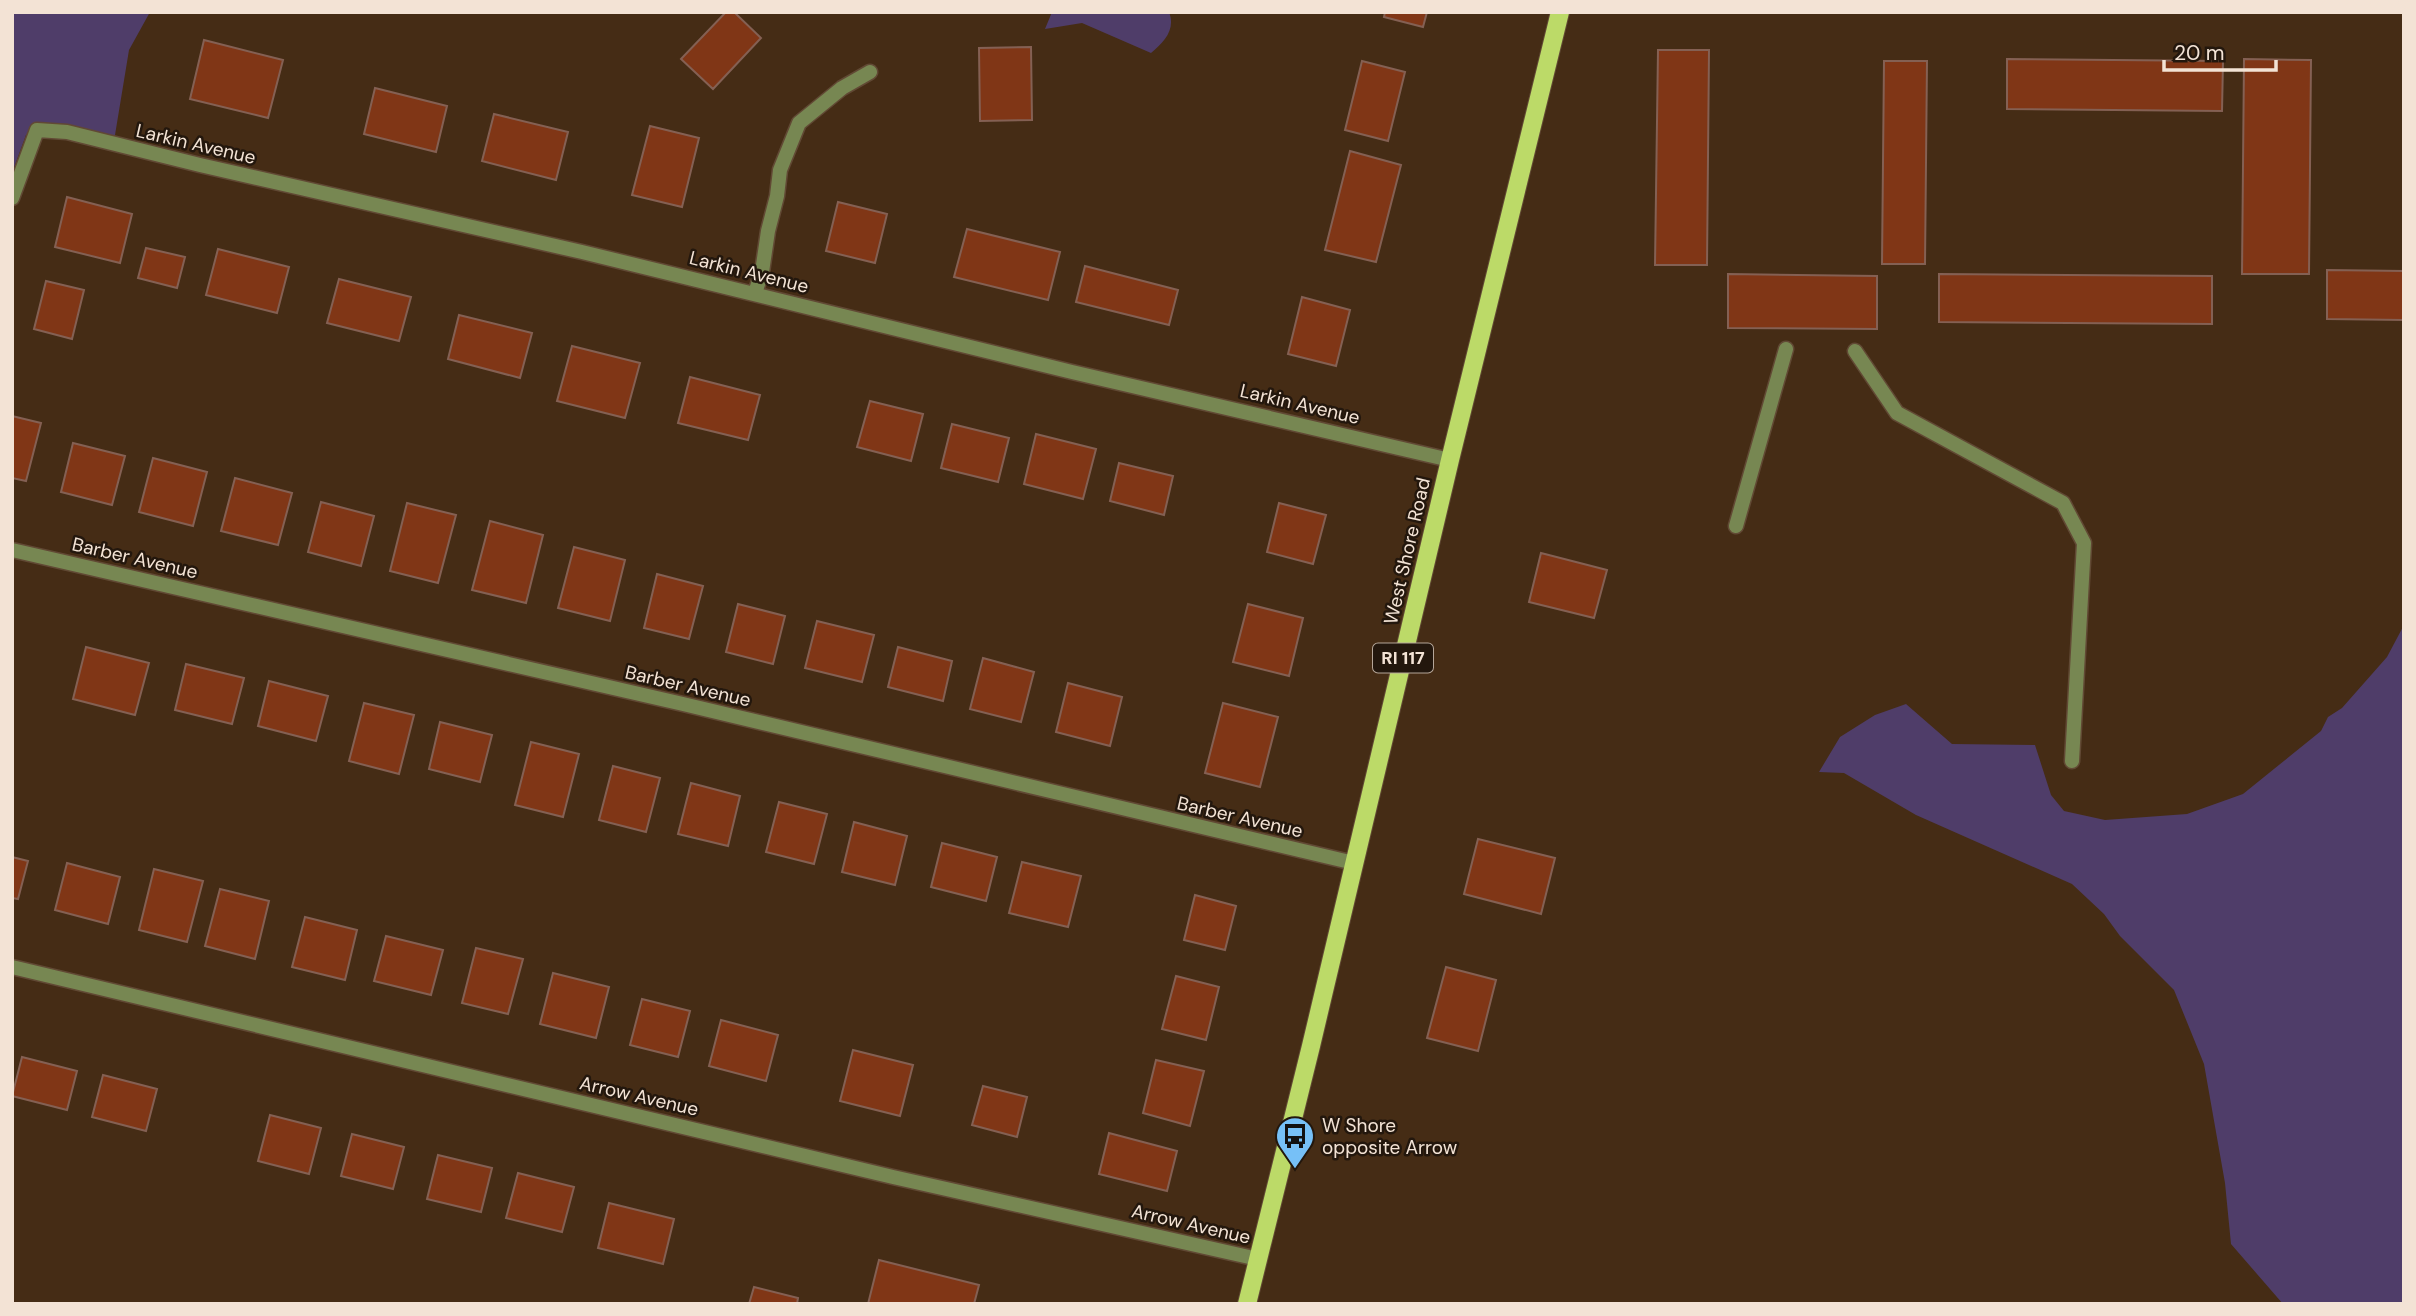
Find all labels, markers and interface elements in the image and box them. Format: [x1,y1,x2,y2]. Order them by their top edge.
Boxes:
scale bar [2164,28,2276,72]
text: 20 m [2174,39,2225,67]
street label: Larkin Avenue [134,118,258,170]
street label: Larkin Avenue [687,245,811,299]
street label: Larkin Avenue [1238,378,1362,430]
street label: West Shore Road [1378,475,1436,627]
street label: Barber Avenue [70,531,200,585]
road number: RI 117 [1373,644,1433,672]
street label: Barber Avenue [623,659,753,713]
street label: Barber Avenue [1175,790,1305,844]
street label: Arrow Avenue [577,1070,701,1122]
place label: W Shore opposite Arrow [1322,1113,1458,1160]
bus stop icon: W Shore opposite Arrow [1274,1115,1316,1170]
street label: Arrow Avenue [1129,1198,1253,1250]

